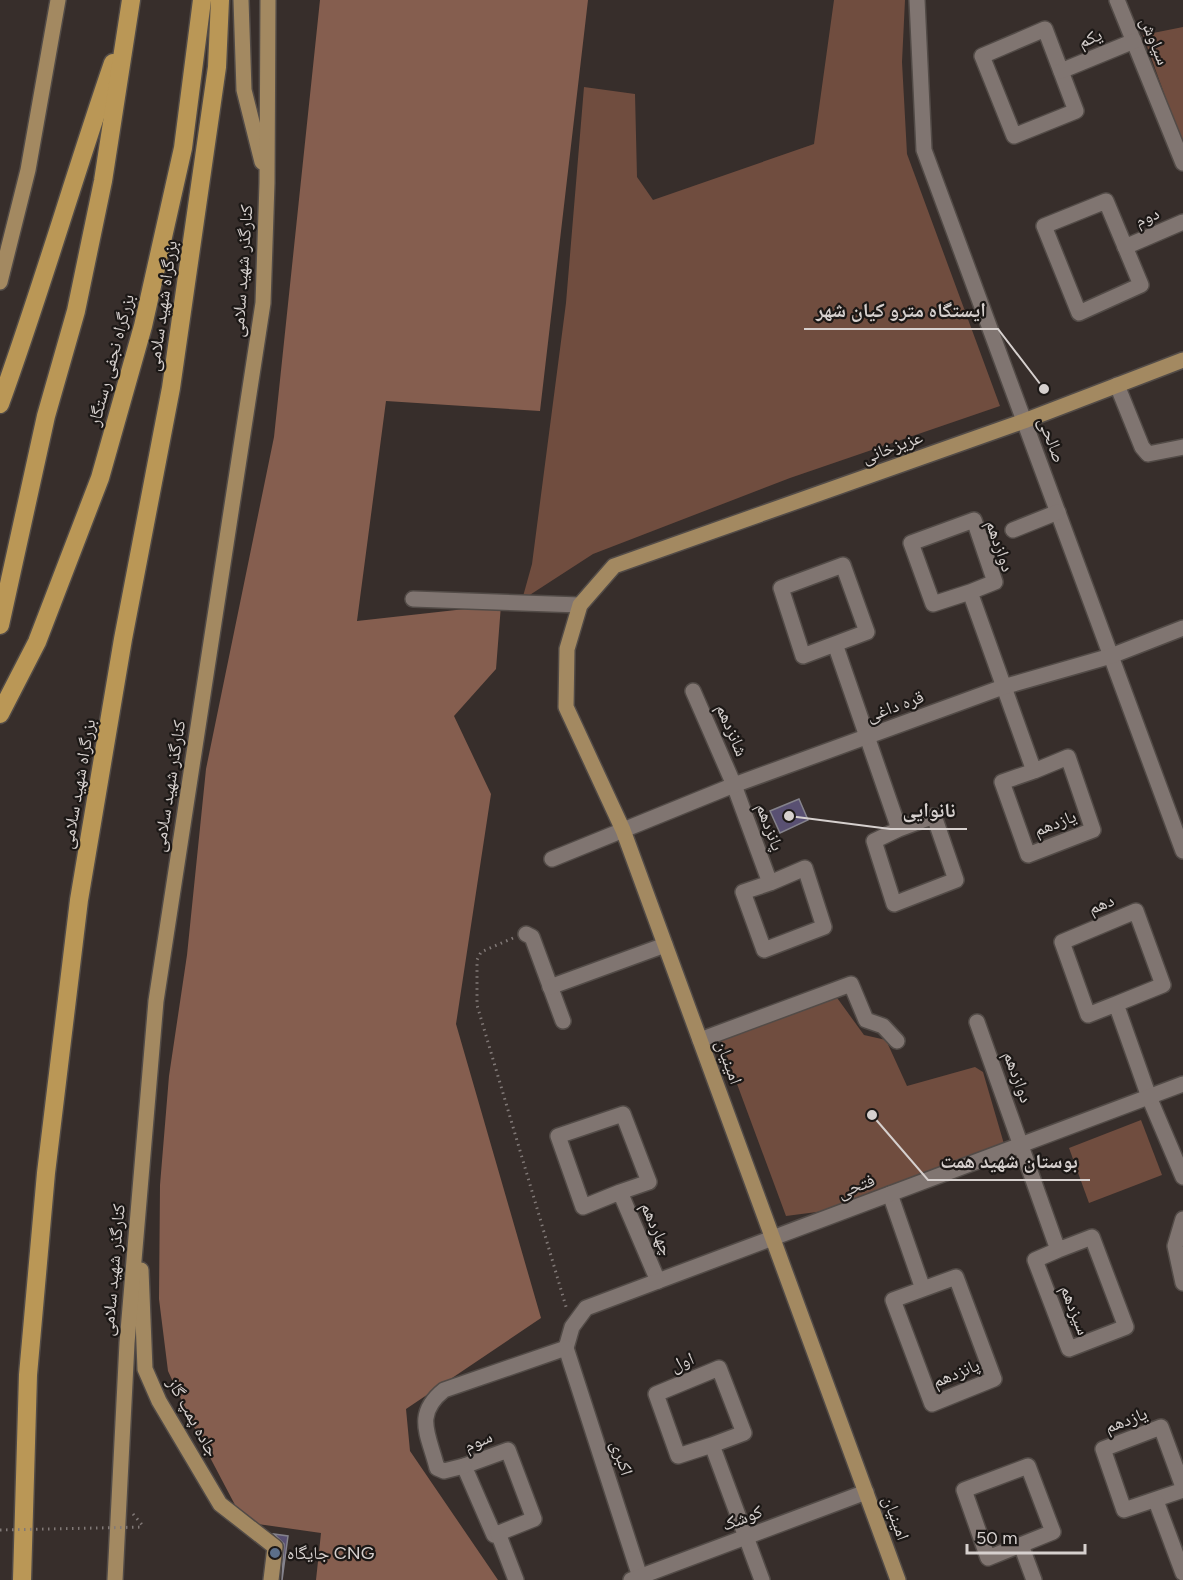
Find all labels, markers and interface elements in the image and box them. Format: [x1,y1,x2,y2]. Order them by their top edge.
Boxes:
street label: سیاوش [1136,14,1174,68]
street label: یکم [1075,23,1106,54]
street label: دوم [1131,202,1163,233]
street label: کنارگذر شهید سلامی [226,203,258,338]
street label: بزرگراه شهید سلامی [142,239,182,373]
callout: ایستگاه مترو کیان شهر [804,291,998,329]
street label: بزرگراه نجفی رستگار [83,292,139,429]
text: ایستگاه مترو کیان شهر [815,298,986,322]
street label: صالحی [1034,414,1070,466]
street label: عزیزخانی [859,426,925,468]
street label: دوازدهم [980,517,1019,575]
street label: قره داغی [863,685,927,727]
street label: شانزدهم [710,701,753,760]
street label: بزرگراه شهید سلامی [56,717,100,851]
street label: کنارگذر شهید سلامی [148,718,190,853]
callout: نانوایی [890,791,967,829]
text: نانوایی [903,798,955,823]
street label: پانزدهم [750,800,789,854]
street label: یازدهم [1031,805,1080,842]
street label: دهم [1085,889,1118,920]
street label: امینیان [711,1037,747,1087]
street label: دوازدهم [998,1048,1037,1106]
callout: بوستان شهید همت [928,1142,1090,1180]
text: بوستان شهید همت [940,1149,1078,1173]
street label: فتحی [834,1169,878,1203]
street label: چهاردهم [635,1199,678,1259]
street label: کنارگذر شهید سلامی [96,1202,130,1337]
street label: سیزدهم [1055,1282,1095,1338]
street label: اول [667,1347,697,1377]
street label: پانزدهم [929,1354,983,1393]
street label: جاده پمپ گاز [162,1373,224,1460]
street label: یازدهم [1102,1402,1151,1439]
street label: سوم [460,1425,496,1458]
street label: اکبری [606,1438,638,1478]
street label: امینیان [878,1493,914,1543]
street label: کوشک [719,1500,766,1536]
scale bar [967,1517,1086,1555]
text: 50 m [976,1527,1018,1549]
place label: جایگاه CNG [287,1542,375,1564]
marker: جایگاه CNG [268,1546,282,1560]

